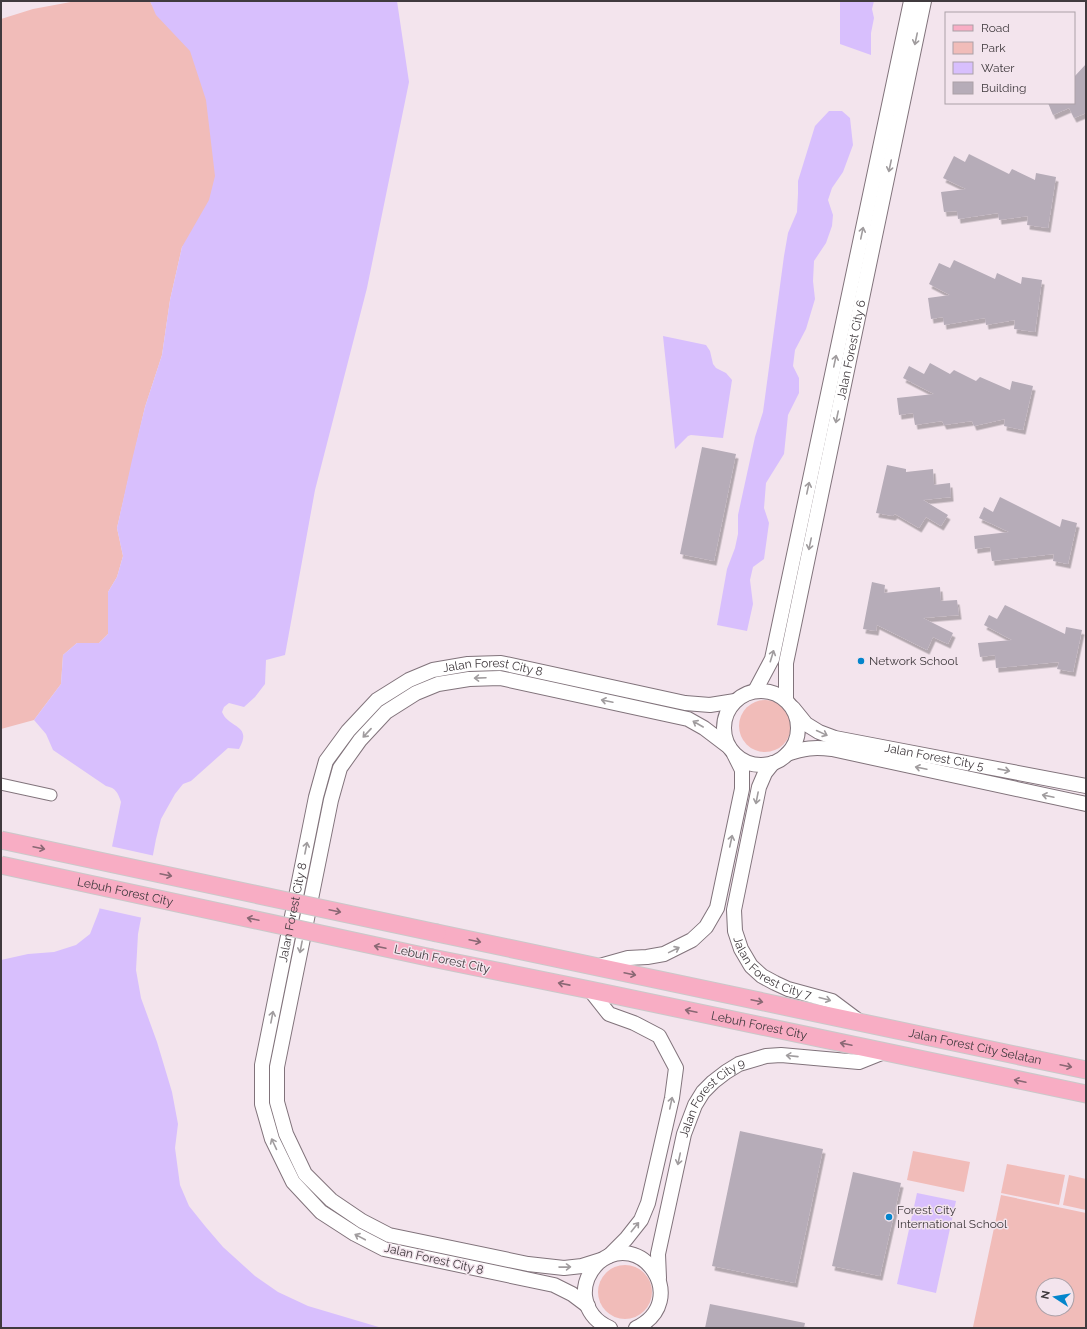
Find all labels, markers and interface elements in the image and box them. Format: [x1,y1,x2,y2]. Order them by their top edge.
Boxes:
legend [945,12,1075,104]
text: Road [981,21,1010,35]
one-way arrow [912,32,920,45]
text: Park [981,41,1006,55]
text: Water [981,61,1015,75]
text: Building [981,81,1027,95]
one-way arrow [885,160,893,173]
one-way arrow [859,227,867,240]
street label: Jalan Forest City 6 [834,299,868,401]
one-way arrow [832,354,840,367]
one-way arrow [833,410,841,423]
one-way arrow [805,482,813,495]
one-way arrow [806,537,814,550]
one-way arrow [769,650,776,663]
place label: Network School [869,654,959,668]
street label: Jalan Forest City 8 [442,656,544,679]
marker: Network School [856,656,866,666]
one-way arrow [474,674,487,682]
one-way arrow [601,697,614,705]
one-way arrow [692,720,704,728]
one-way arrow [362,728,371,738]
one-way arrow [816,730,828,737]
street label: Jalan Forest City 5 [884,741,985,773]
one-way arrow [915,764,928,772]
one-way arrow [997,767,1010,775]
one-way arrow [752,791,760,804]
one-way arrow [1042,791,1055,799]
one-way arrow [727,835,735,848]
one-way arrow [302,842,310,855]
one-way arrow [32,845,45,853]
street label: Jalan Forest City 8 [276,861,310,963]
one-way arrow [159,872,172,880]
street label: Lebuh Forest City [76,875,175,909]
one-way arrow [328,908,341,916]
one-way arrow [247,915,260,923]
street label: Jalan Forest City 7 [730,935,814,1002]
one-way arrow [468,938,481,946]
one-way arrow [297,941,305,954]
one-way arrow [374,942,387,950]
street label: Lebuh Forest City [393,942,492,976]
one-way arrow [667,946,679,953]
one-way arrow [623,971,636,979]
one-way arrow [558,980,571,988]
one-way arrow [818,996,831,1003]
one-way arrow [750,998,763,1006]
one-way arrow [685,1007,698,1015]
street label: Lebuh Forest City [710,1009,809,1042]
one-way arrow [268,1011,276,1024]
street label: Jalan Forest City Selatan [907,1026,1043,1067]
one-way arrow [840,1040,853,1048]
one-way arrow [786,1052,799,1060]
street label: Jalan Forest City 9 [676,1056,746,1139]
one-way arrow [1059,1063,1072,1071]
one-way arrow [1014,1076,1027,1084]
one-way arrow [667,1097,675,1110]
one-way arrow [270,1138,277,1150]
one-way arrow [674,1152,682,1165]
place label: Forest City International School [897,1203,1008,1231]
marker: Forest City International School [884,1212,894,1222]
one-way arrow [631,1222,639,1233]
one-way arrow [355,1233,367,1240]
street label: Jalan Forest City 8 [383,1241,485,1277]
one-way arrow [558,1263,571,1271]
north arrow [1035,1277,1075,1317]
text: N [1038,1290,1053,1300]

